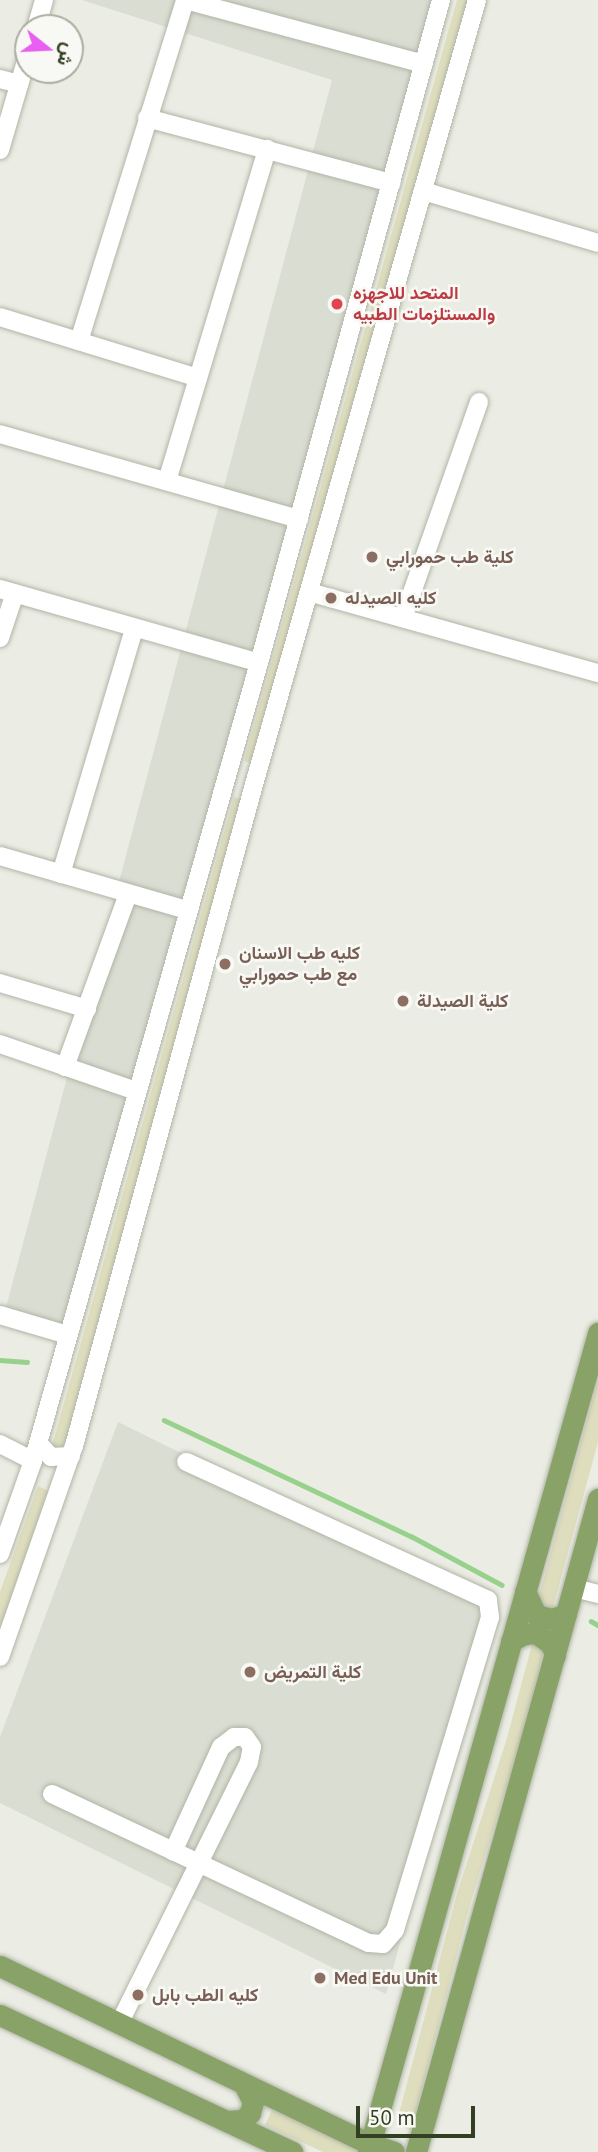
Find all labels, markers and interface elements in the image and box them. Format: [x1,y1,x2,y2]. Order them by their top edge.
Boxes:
north arrow [14,14,84,84]
text: ش [52,40,82,69]
place label: المتحد للاجهزه والمستلزمات الطبيه [353,283,495,326]
marker: المتحد للاجهزه والمستلزمات الطبيه [327,294,347,314]
place label: كلية طب حمورابي [386,546,514,568]
marker: كلية طب حمورابي [364,549,380,565]
place label: كليه الصيدله [345,587,436,609]
marker: كليه الصيدله [323,590,339,606]
place label: كليه طب الاسنان مع طب حمورابي [239,943,360,986]
marker: كليه طب الاسنان مع طب حمورابي [217,956,233,972]
place label: كلية الصيدلة [417,990,508,1012]
marker: كلية الصيدلة [395,993,411,1009]
place label: كلية التمريض [264,1661,361,1683]
marker: كلية التمريض [242,1664,258,1680]
place label: Med Edu Unit [334,1967,437,1989]
marker: Med Edu Unit [312,1970,328,1986]
place label: كليه الطب بابل [152,1984,258,2006]
marker: كليه الطب بابل [130,1987,146,2003]
scale bar [360,2092,479,2136]
text: 50 m [369,2104,415,2131]

